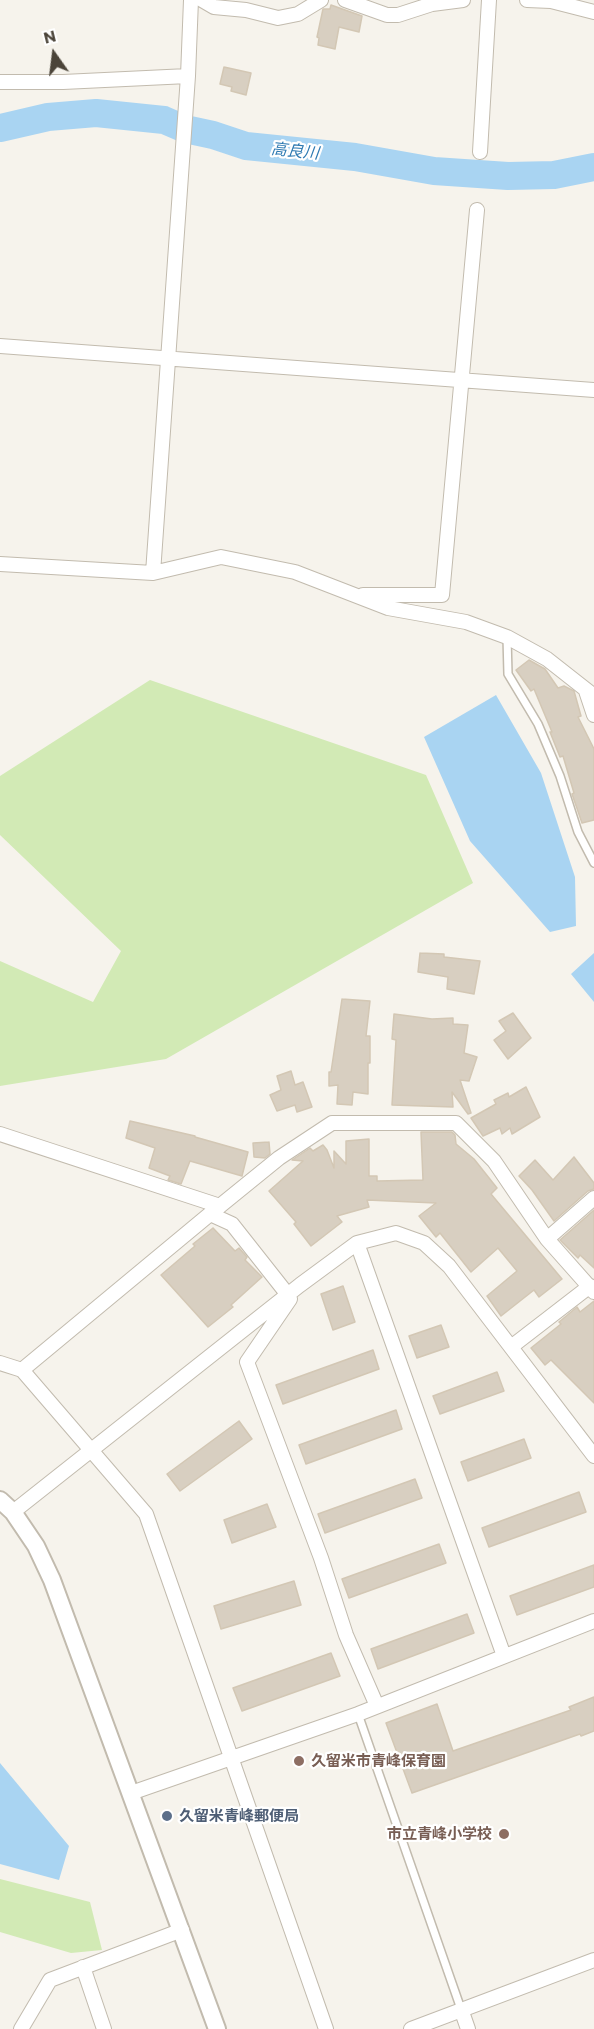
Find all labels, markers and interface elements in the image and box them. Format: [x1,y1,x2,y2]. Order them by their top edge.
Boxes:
north arrow [24,24,84,84]
text: N [41,25,58,47]
water label: 高良川 [270,139,320,163]
place label: 久留米市青峰保育園 [311,1752,446,1770]
marker: 久留米市青峰保育園 [292,1754,306,1768]
place label: 久留米青峰郵便局 [179,1807,299,1825]
marker: 久留米青峰郵便局 [160,1809,174,1823]
place label: 市立青峰小学校 [387,1825,492,1843]
marker: 市立青峰小学校 [497,1827,511,1841]

